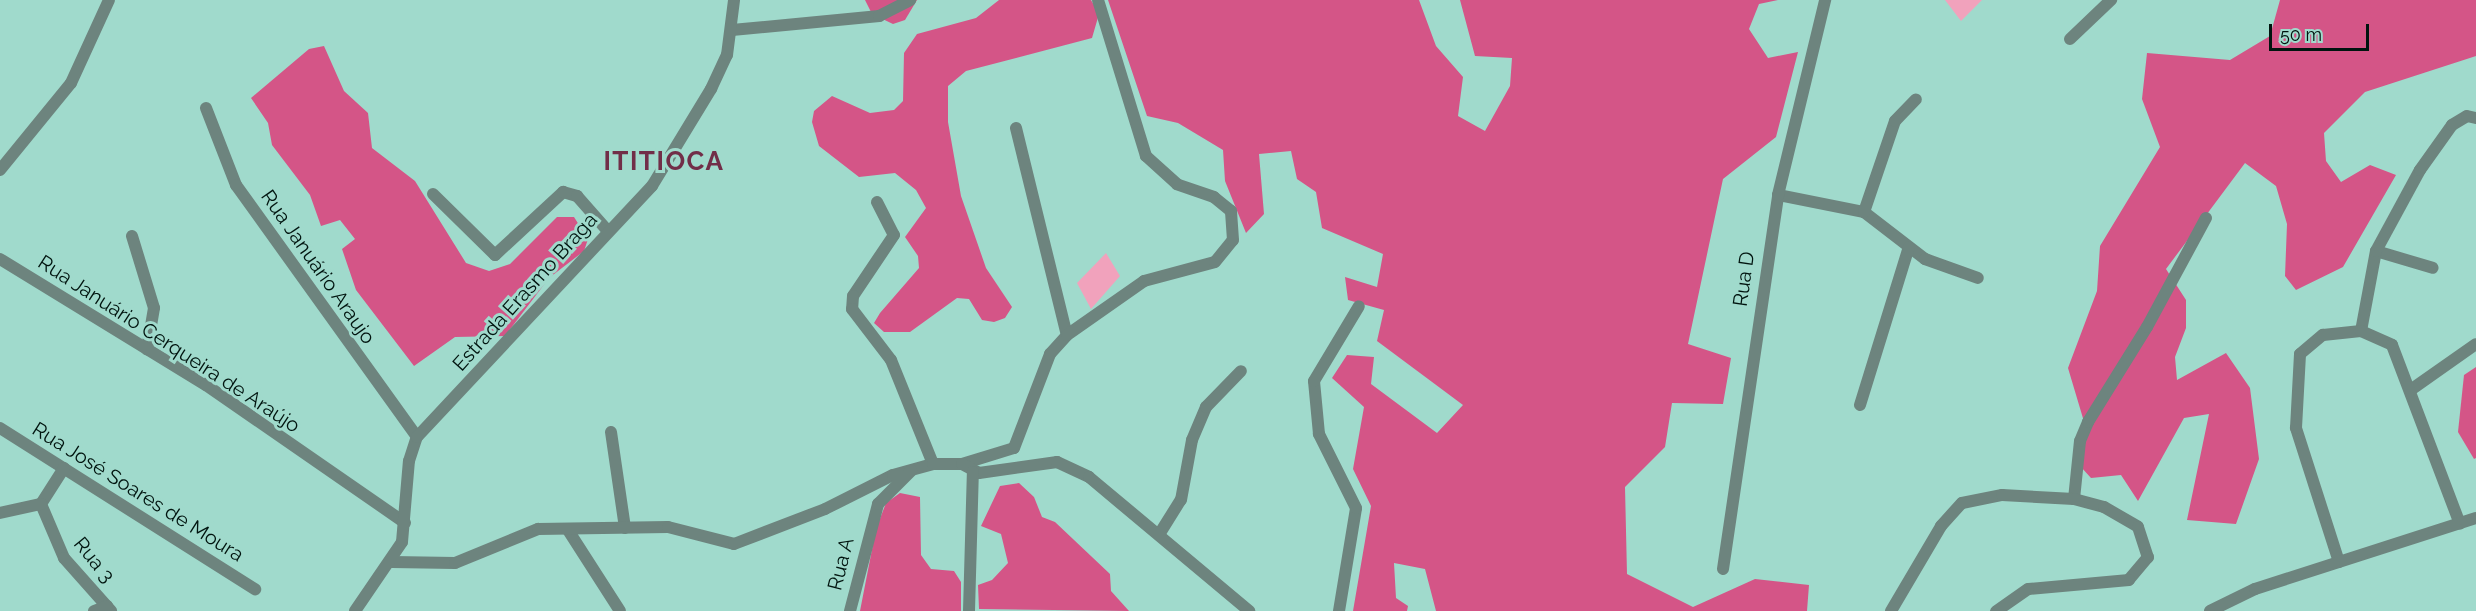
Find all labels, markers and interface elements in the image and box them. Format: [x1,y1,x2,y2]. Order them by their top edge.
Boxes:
scale bar [2272,12,2372,50]
text: 50 m [2280,24,2322,45]
district label: ITITIOCA [603,146,725,178]
street label: Rua Januário Araujo [256,185,380,349]
street label: Estrada Erasmo Braga [448,208,602,376]
street label: Rua Januário Cerqueira de Araújo [33,250,305,438]
street label: Rua D [1728,250,1760,308]
street label: Rua José Soares de Moura [28,417,248,567]
street label: Rua 3 [68,532,120,588]
street label: Rua A [823,535,859,593]

